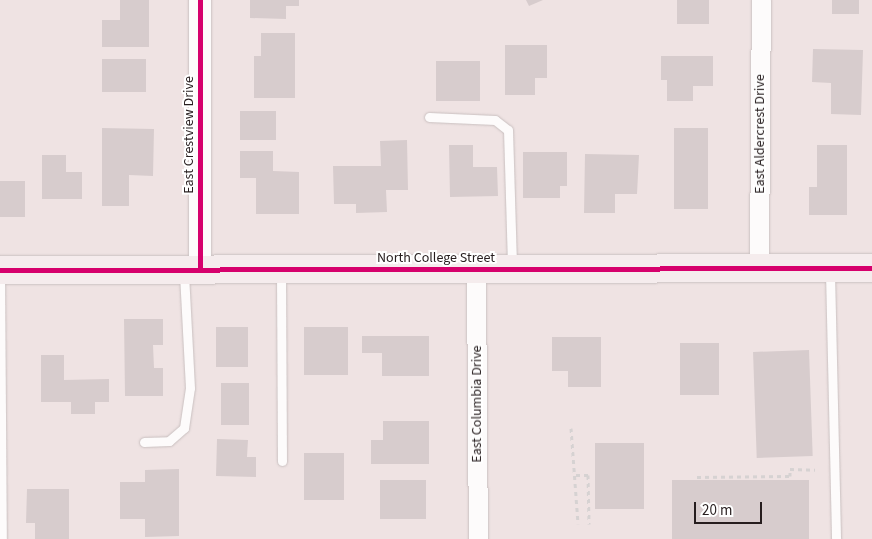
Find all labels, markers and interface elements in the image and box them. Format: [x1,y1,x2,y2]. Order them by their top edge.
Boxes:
street label: East Aldercrest Drive [752,74,768,194]
street label: East Crestview Drive [181,76,197,194]
street label: North College Street [377,250,495,266]
street label: East Columbia Drive [469,345,485,463]
scale bar [697,492,764,524]
text: 20 m [702,500,732,521]

